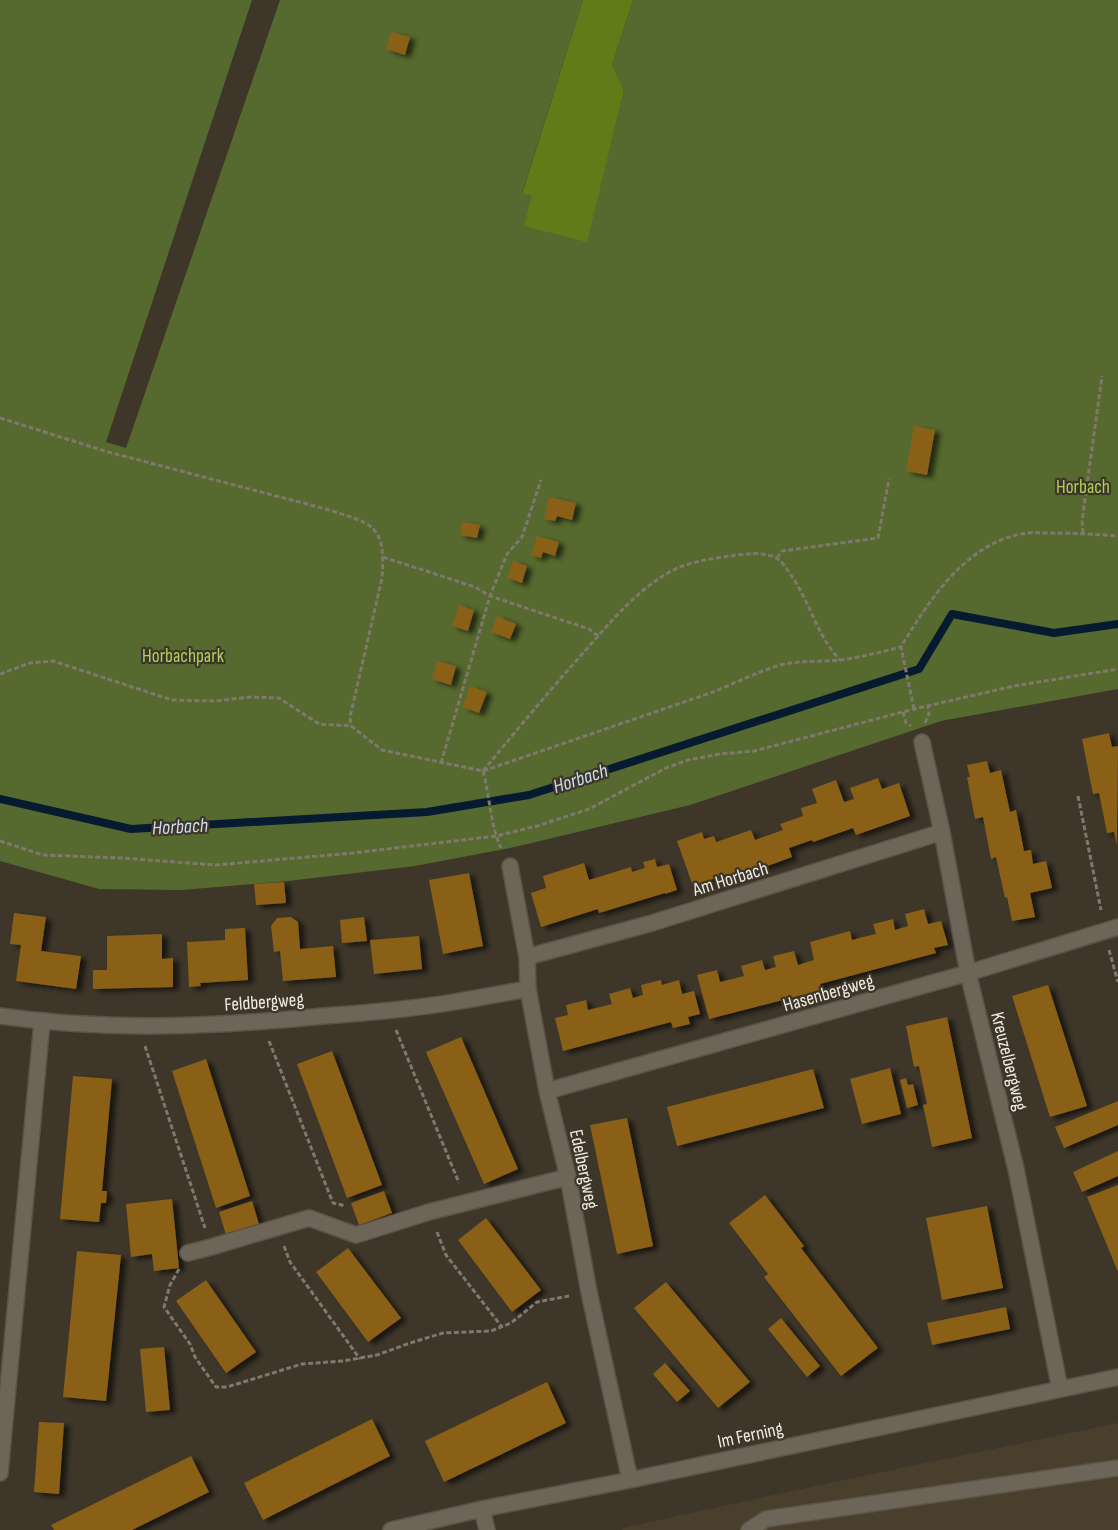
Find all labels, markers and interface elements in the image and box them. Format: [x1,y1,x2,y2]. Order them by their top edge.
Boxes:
park label: Horbach [1056,476,1110,499]
park label: Horbachpark [142,645,225,668]
water label: Horbach [550,759,611,799]
water label: Horbach [151,814,209,840]
street label: Am Horbach [689,857,771,902]
street label: Hasenbergweg [780,969,877,1017]
street label: Feldbergweg [224,988,305,1017]
street label: Kreuzelbergweg [985,1010,1032,1113]
street label: Edelbergweg [564,1128,603,1211]
street label: Im Ferning [715,1417,786,1454]

